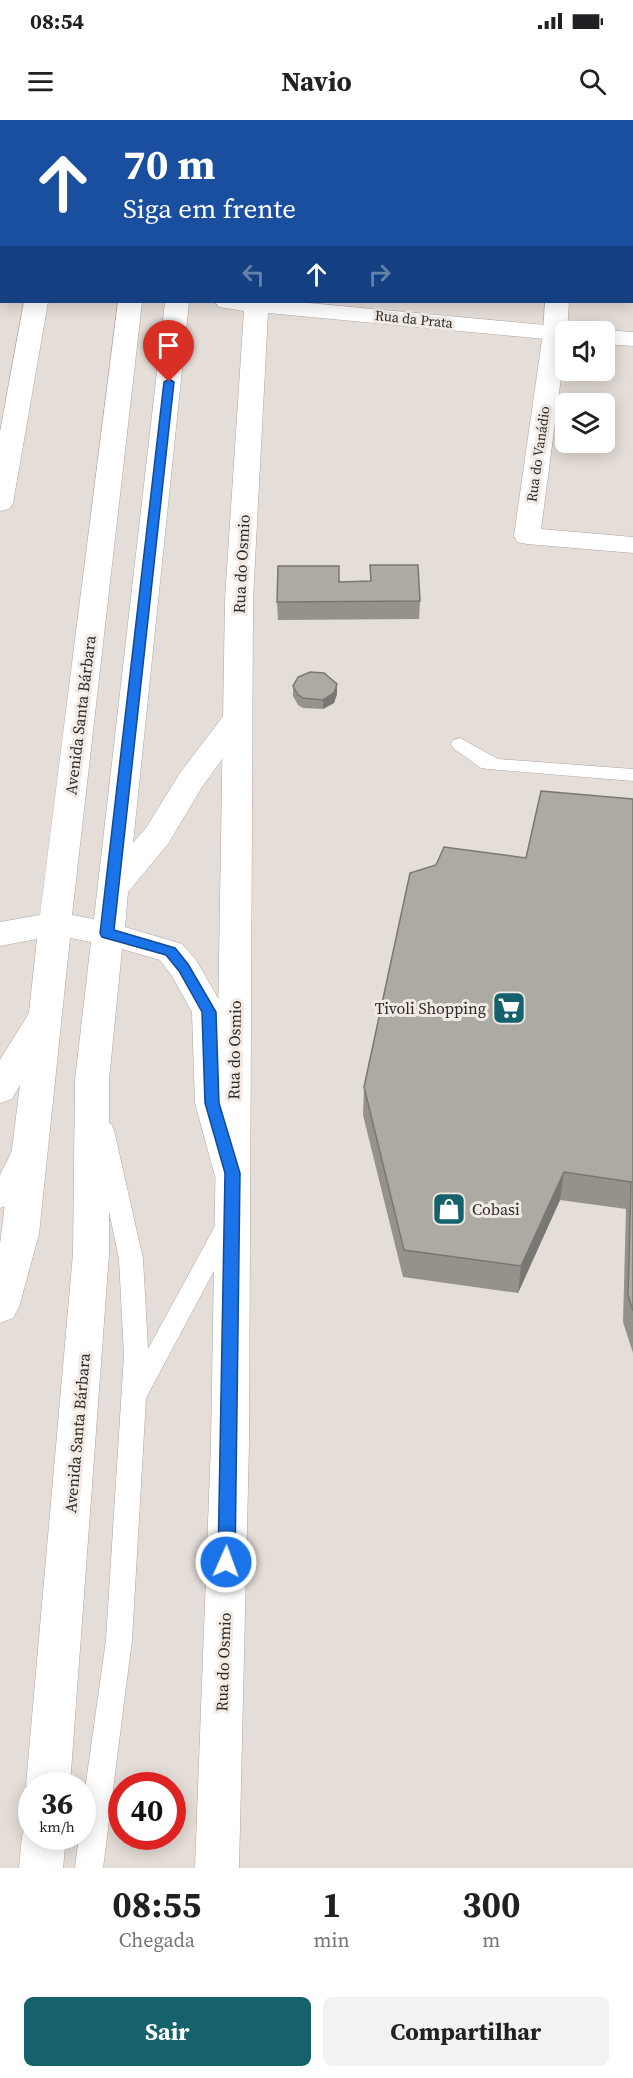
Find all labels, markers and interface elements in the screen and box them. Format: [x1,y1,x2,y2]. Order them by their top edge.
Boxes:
text: 08:54 [30,6,84,36]
text: Navio [281,63,352,100]
icon: menu [24,65,57,98]
icon: search [576,65,609,98]
text: 70 m [123,135,216,193]
icon: ahead [24,144,102,222]
text: Siga em frente [123,190,296,227]
icon: left [237,258,270,291]
icon: ahead [300,258,333,291]
icon: right [363,258,396,291]
street label: Rua da Prata [374,305,455,333]
pin [143,320,194,382]
map controls [555,321,615,453]
button: sound [555,321,615,381]
icon: arrive [152,329,185,362]
button: layers [555,393,615,453]
street label: Rua do Vanádio [521,404,555,503]
street label: Rua do Osmio [227,514,255,614]
street label: Avenida Santa Bárbara [59,633,101,796]
supermarket icon: Tivoli Shopping [491,990,527,1026]
place label: Tivoli Shopping [375,997,486,1019]
street label: Rua do Osmio [222,1000,246,1100]
shop icon: Cobasi [431,1191,467,1227]
place label: Cobasi [472,1198,520,1220]
street label: Avenida Santa Bárbara [59,1351,95,1514]
position arrow [194,1530,258,1594]
street label: Rua do Osmio [210,1612,236,1712]
speed limit sign: 40 [108,1772,186,1850]
text: 36 [41,1783,73,1824]
text: km/h [39,1816,75,1837]
text: 08:55 [112,1880,201,1929]
text: 1 [322,1880,341,1929]
text: 300 [462,1880,521,1929]
text: Chegada [119,1926,195,1954]
text: min [314,1926,350,1954]
text: m [482,1926,500,1954]
button: Sair [24,1997,311,2066]
button: Compartilhar [323,1997,609,2066]

